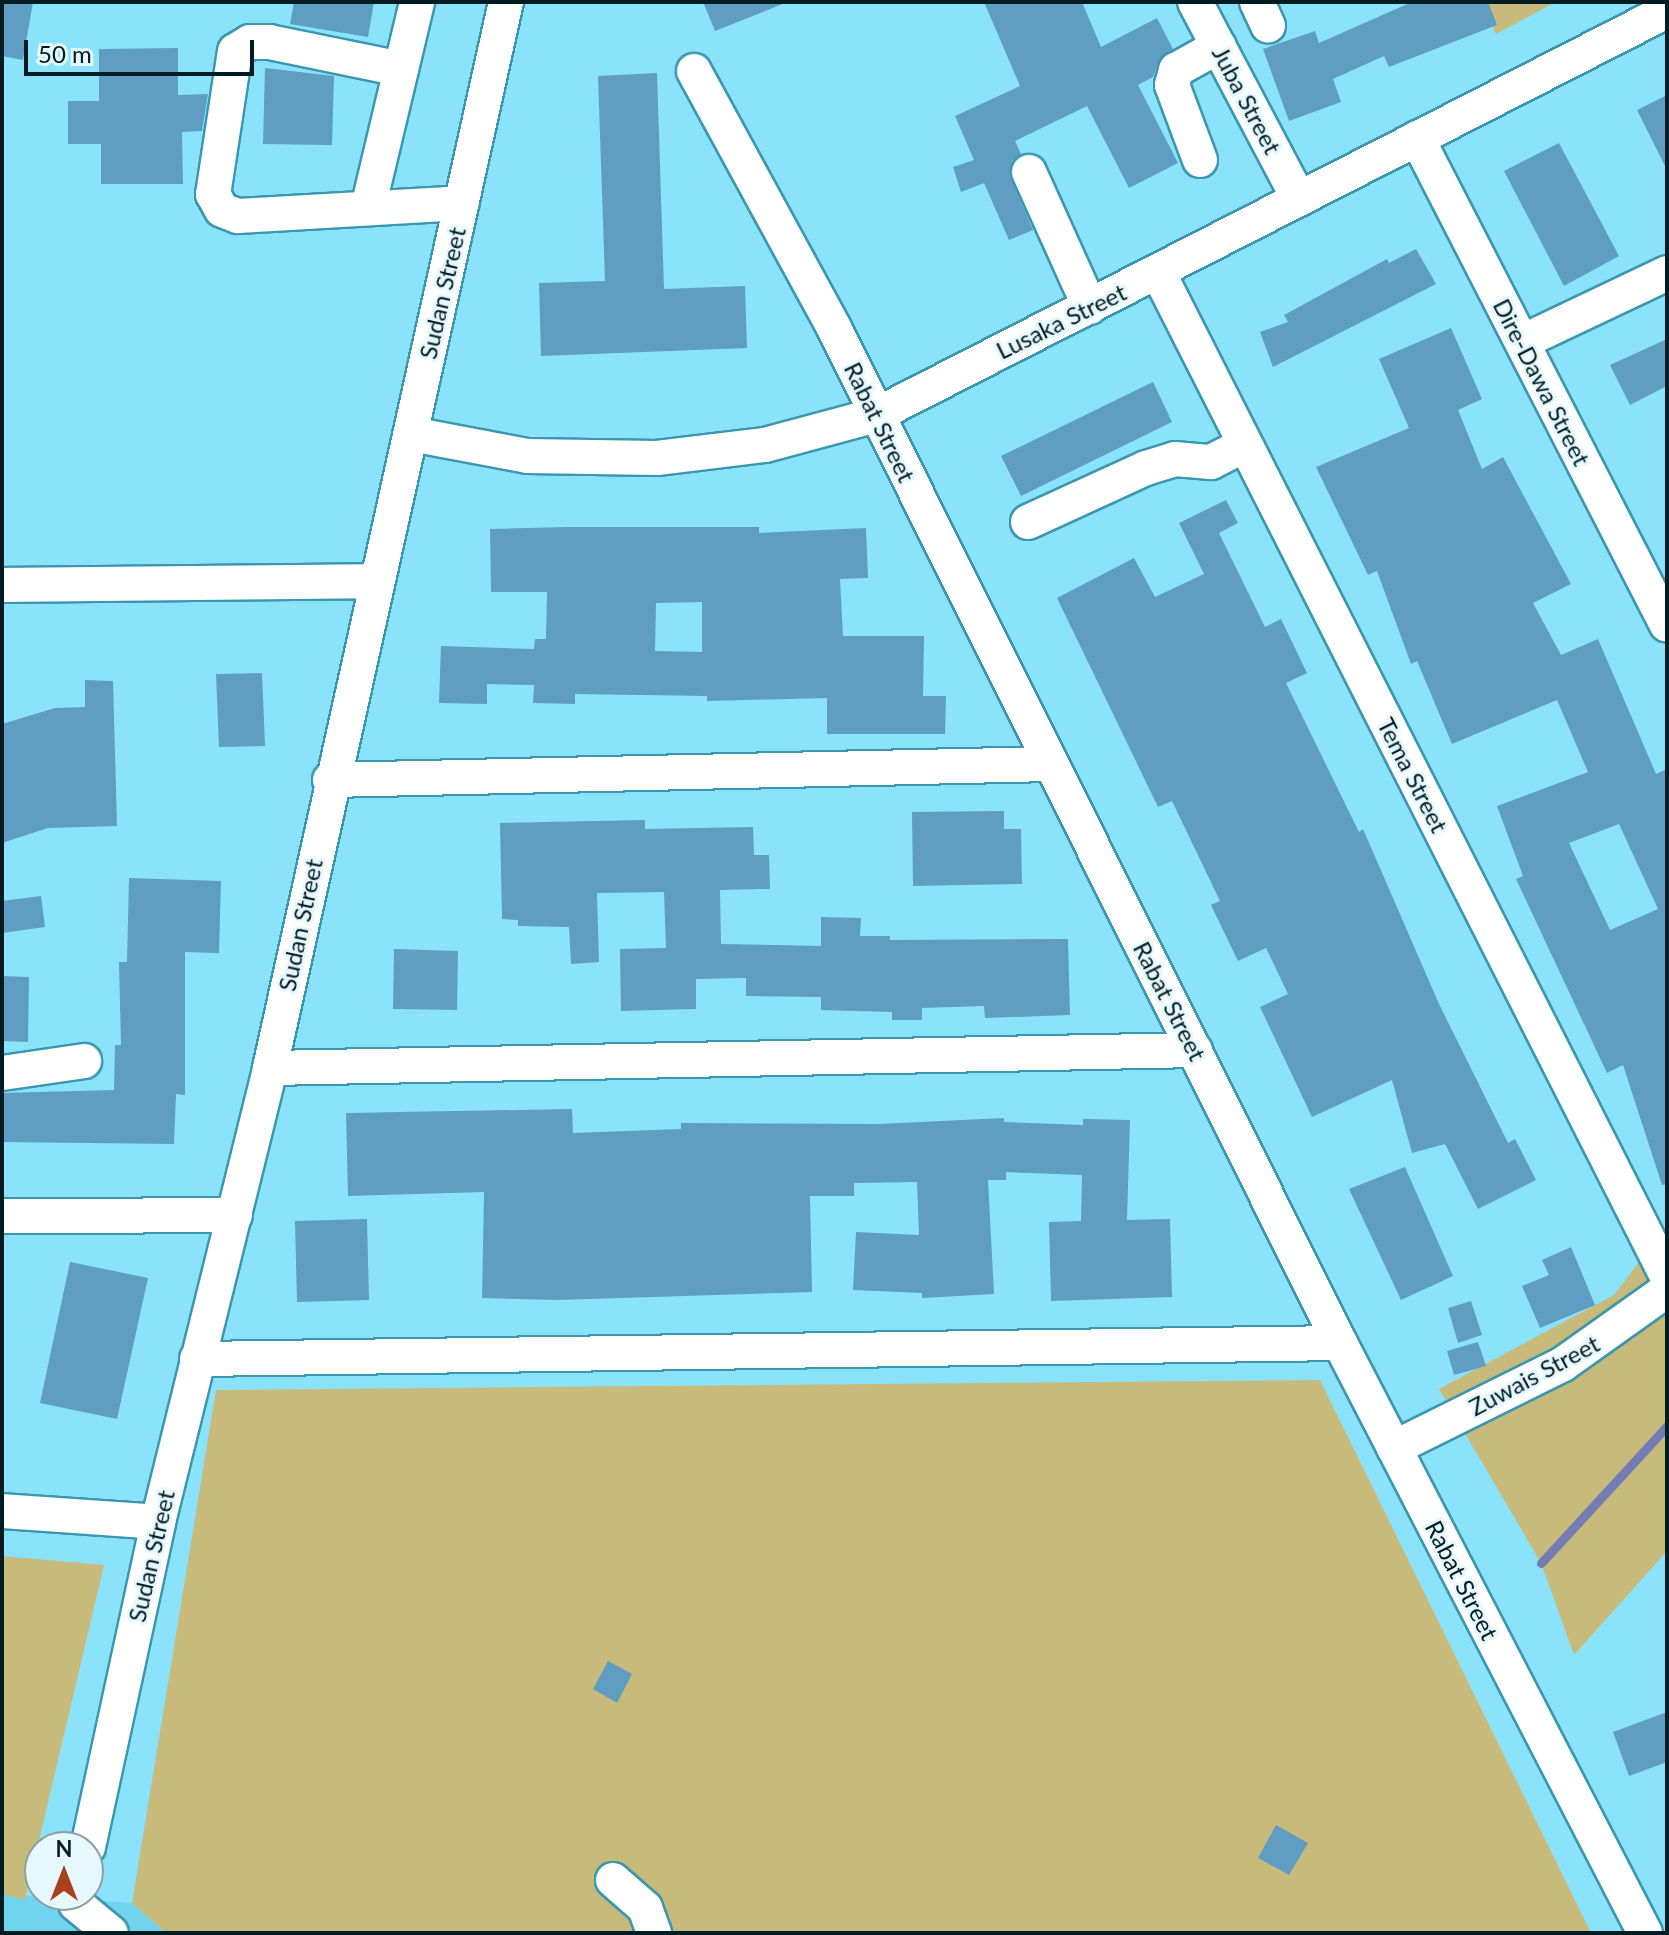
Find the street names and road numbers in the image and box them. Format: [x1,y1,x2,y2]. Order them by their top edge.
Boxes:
street label: Juba Street [1207,41,1287,159]
street label: Sudan Street [413,224,471,362]
street label: Lusaka Street [991,277,1131,365]
street label: Dire-Dawa Street [1488,294,1596,470]
street label: Rabat Street [839,357,921,487]
street label: Tema Street [1372,713,1454,837]
street label: Sudan Street [272,856,328,994]
street label: Rabat Street [1128,937,1212,1065]
street label: Zuwais Street [1464,1329,1604,1421]
street label: Sudan Street [122,1487,180,1625]
street label: Rabat Street [1420,1516,1504,1644]

